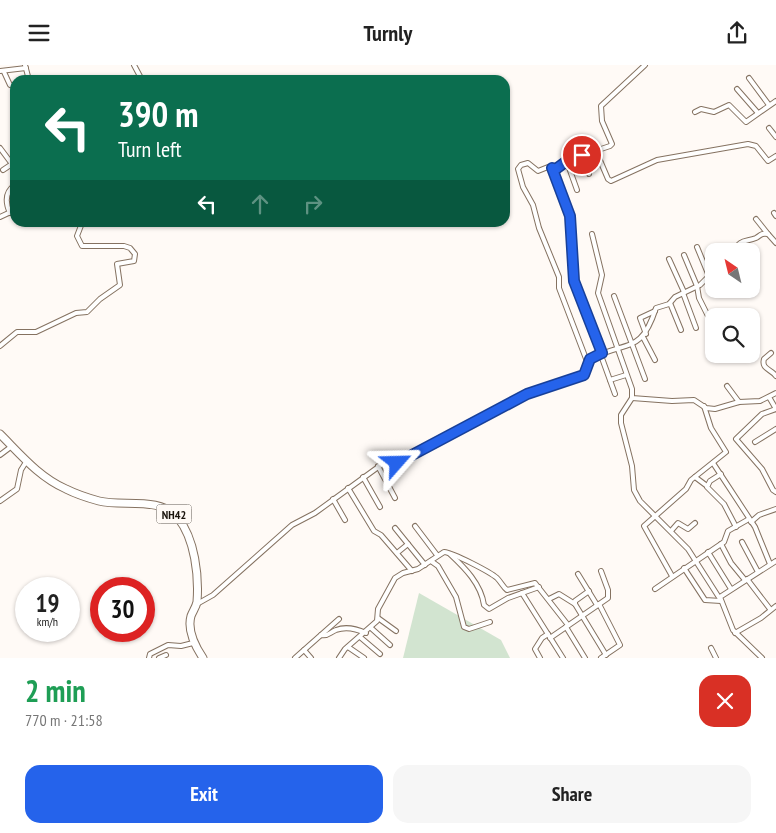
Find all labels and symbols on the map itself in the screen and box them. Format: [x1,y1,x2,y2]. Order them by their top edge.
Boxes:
pin [561,134,603,176]
north arrow [705,243,760,297]
position arrow [370,436,422,488]
road number: NH42 [156,504,192,523]
speed limit sign: 30 [90,577,155,642]

